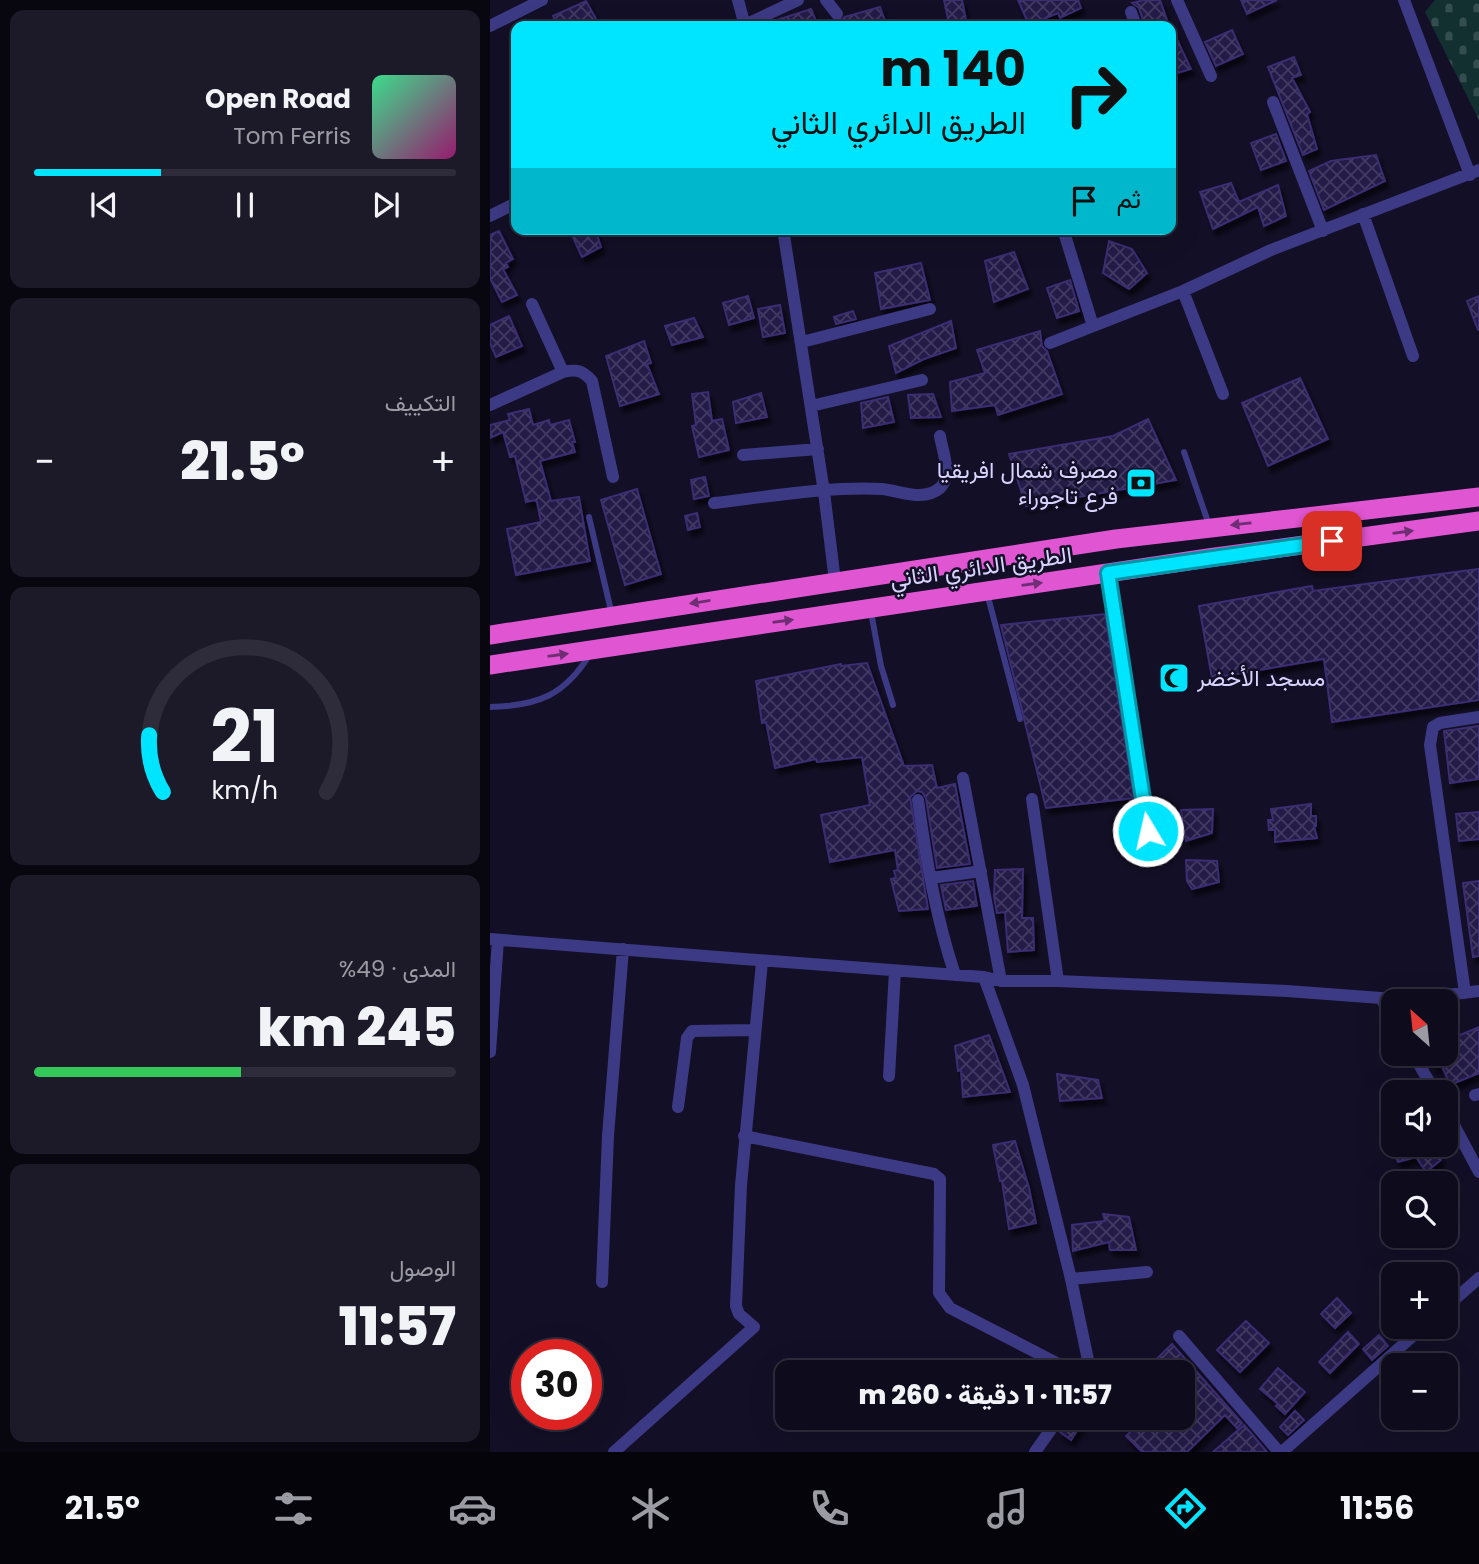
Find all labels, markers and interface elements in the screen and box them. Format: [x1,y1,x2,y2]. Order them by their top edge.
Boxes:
text: 140 m [880,35,1026,103]
icon: right [1050,49,1141,140]
text: Open Road [205,81,351,117]
text: الطريق الدائري الثاني [771,100,1026,145]
text: Tom Ferris [233,120,351,152]
text: ثم [1117,181,1141,217]
icon: arrive [1065,182,1103,220]
icon: previous [85,186,123,224]
icon: pause [226,186,264,224]
icon: next [367,186,405,224]
text: التكييف [385,387,456,419]
text: 21.5° [180,425,305,498]
text: − [34,435,55,488]
text: + [430,435,456,488]
place label: مصرف شمال افريقيا فرع تاجوراء [937,454,1118,512]
bank icon: مصرف شمال افريقيا فرع تاجوراء [1124,466,1158,500]
pin [1302,511,1362,571]
one-way arrow [1230,518,1252,529]
icon: arrive [1313,522,1351,560]
one-way arrow [1392,526,1414,537]
street label: الطريق الدائري الثاني [888,538,1075,599]
one-way arrow [1021,578,1043,589]
one-way arrow [689,597,711,608]
one-way arrow [772,615,794,626]
one-way arrow [547,649,569,660]
mosque icon: مسجد الأخضر [1157,661,1191,695]
place label: مسجد الأخضر [1196,662,1325,694]
text: 21 [211,686,279,787]
text: km/h [212,773,278,808]
position arrow [1111,794,1185,868]
text: المدى · 49% [339,953,456,985]
north arrow [1381,989,1458,1066]
map controls [1381,989,1458,1430]
text: 245 km [257,991,456,1064]
button: sound [1381,1080,1458,1157]
button: search [1381,1171,1458,1248]
text: الوصول [390,1252,456,1284]
button: + [1381,1262,1458,1339]
text: 11:57 [339,1290,456,1363]
speed limit sign: 30 [511,1339,602,1430]
button: − [1381,1353,1458,1430]
text: 11:57 · 1 دقيقة · 260 m [858,1377,1112,1413]
icon: filters [269,1484,318,1533]
icon: car [448,1484,497,1533]
icon: climate [626,1484,675,1533]
icon: phone [805,1484,854,1533]
icon: music [983,1484,1032,1533]
icon: directions [1161,1484,1210,1533]
text: 21.5° [65,1485,140,1530]
text: 11:56 [1340,1485,1414,1530]

